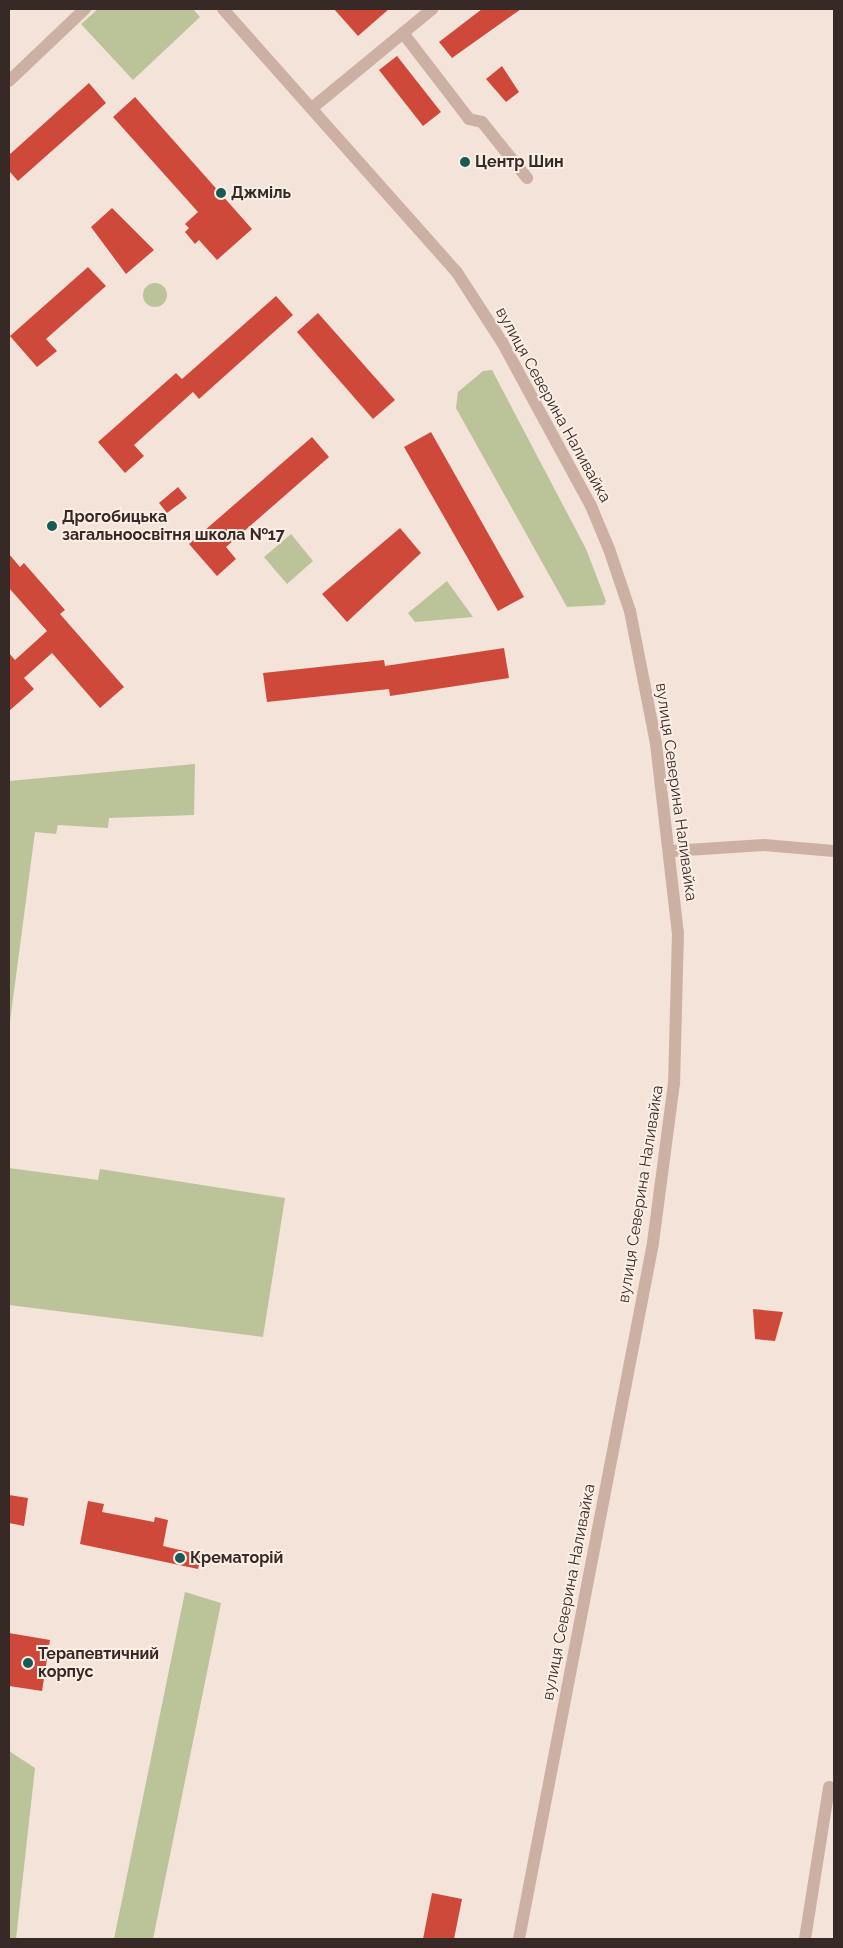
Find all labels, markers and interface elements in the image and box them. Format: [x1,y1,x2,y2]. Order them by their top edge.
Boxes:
place label: Центр Шин [475,152,564,172]
marker: Центр Шин [459,156,471,168]
place label: Джміль [231,183,291,203]
marker: Джміль [215,187,227,199]
street label: вулиця Северина Наливайка [491,304,615,506]
place label: Дрогобицька загальноосвітня школа №17 [62,507,285,545]
marker: Дрогобицька загальноосвітня школа №17 [46,520,58,532]
street label: вулиця Северина Наливайка [651,682,701,902]
street label: вулиця Северина Наливайка [614,1084,668,1304]
street label: вулиця Северина Наливайка [539,1482,599,1702]
place label: Крематорій [190,1548,283,1568]
marker: Крематорій [174,1552,186,1564]
place label: Терапевтичний корпус [38,1644,159,1682]
marker: Терапевтичний корпус [22,1657,34,1669]

